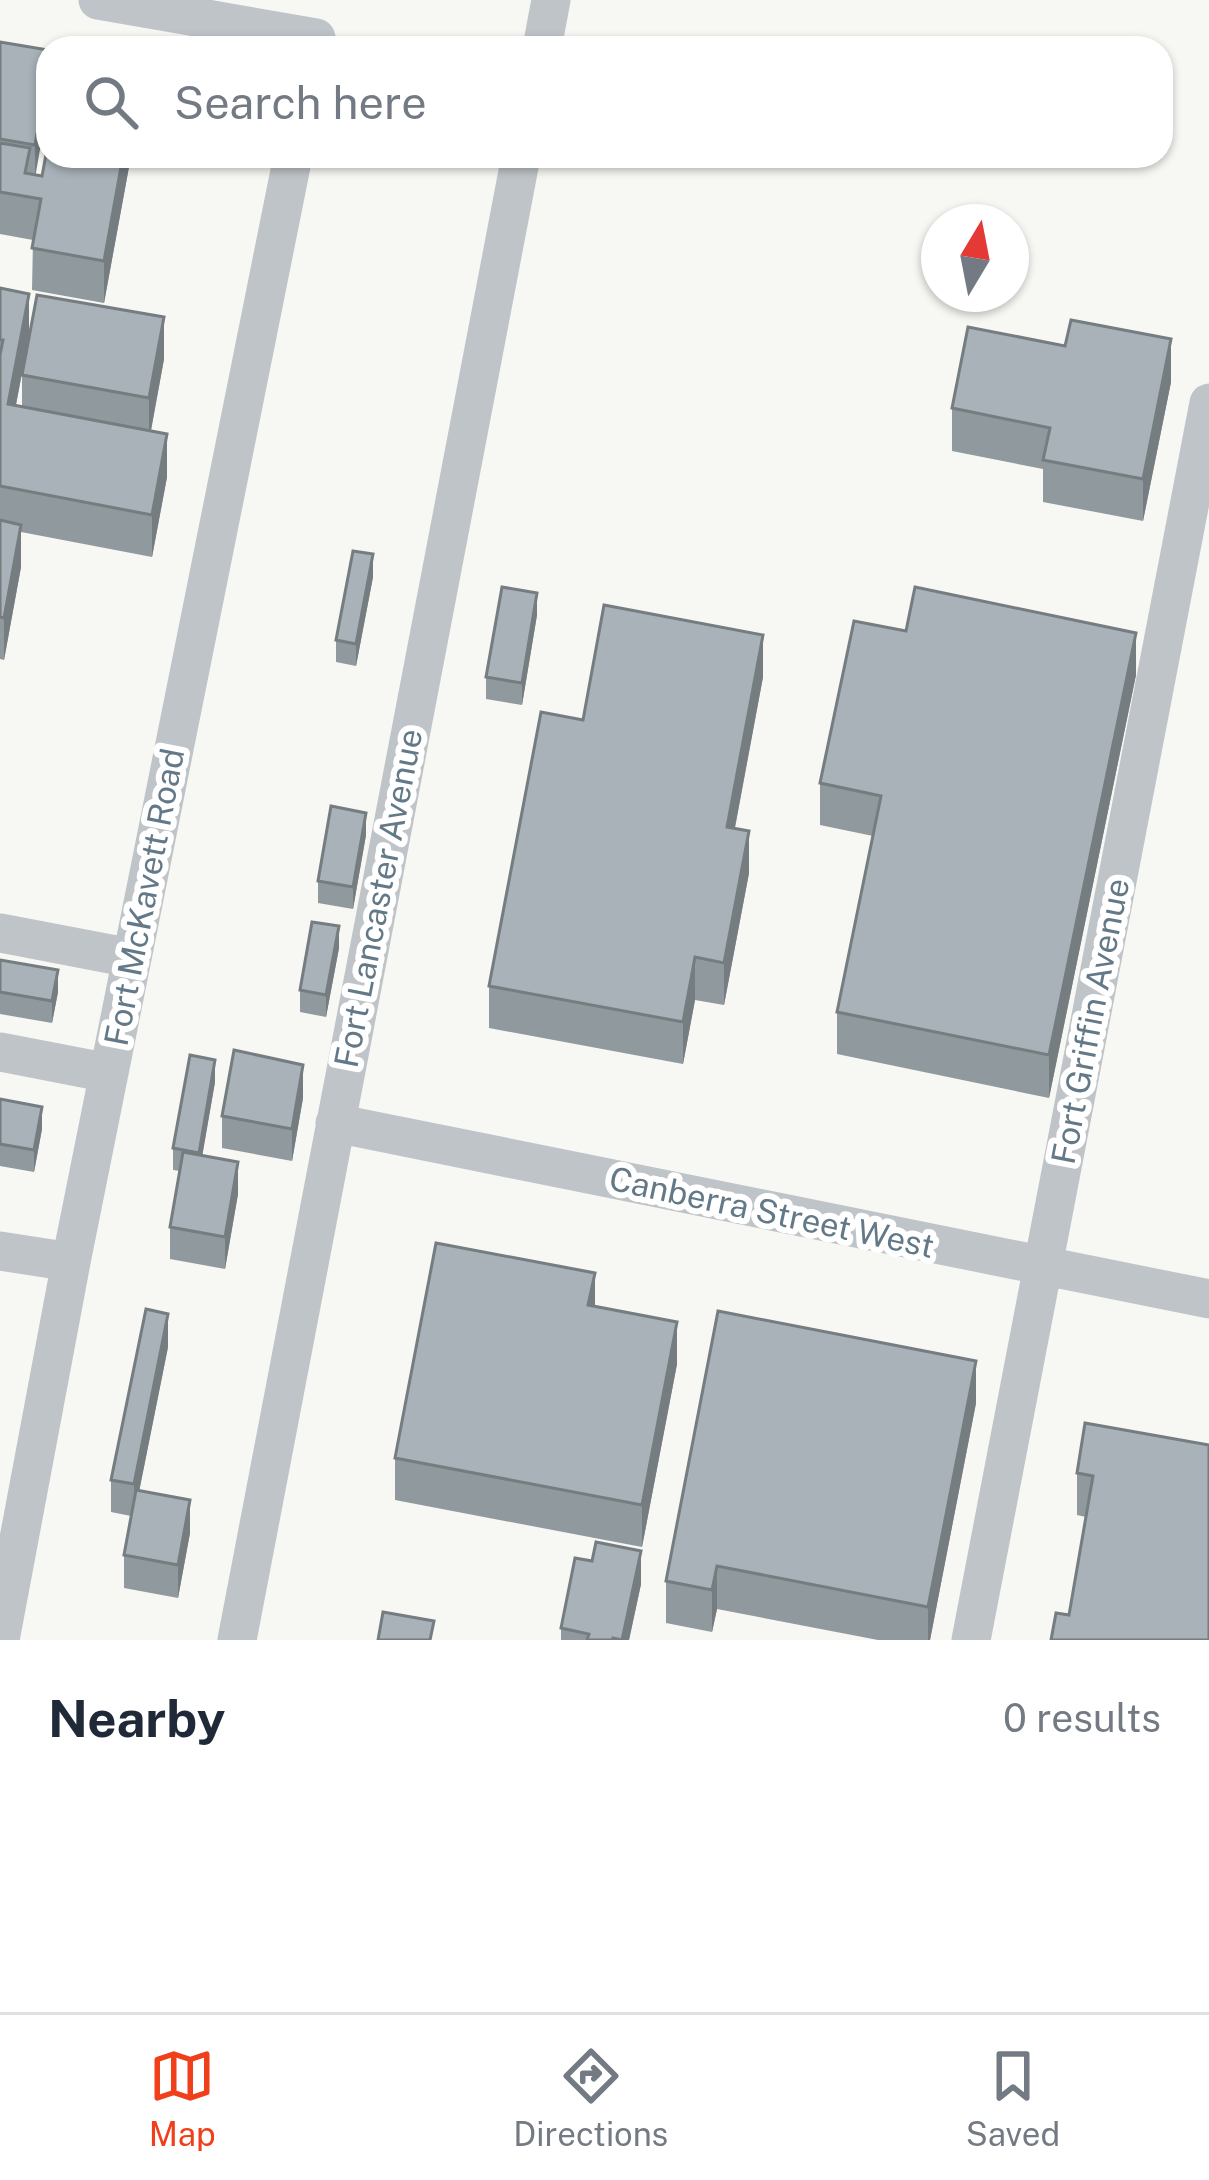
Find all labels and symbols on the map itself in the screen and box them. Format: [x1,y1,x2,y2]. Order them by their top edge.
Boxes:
north arrow [921,204,1029,312]
street label: Fort Lancaster Avenue [326,725,430,1071]
street label: Fort McKavett Road [97,745,191,1049]
street label: Fort Griffin Avenue [1044,875,1136,1167]
street label: Canberra Street West [606,1159,938,1265]

